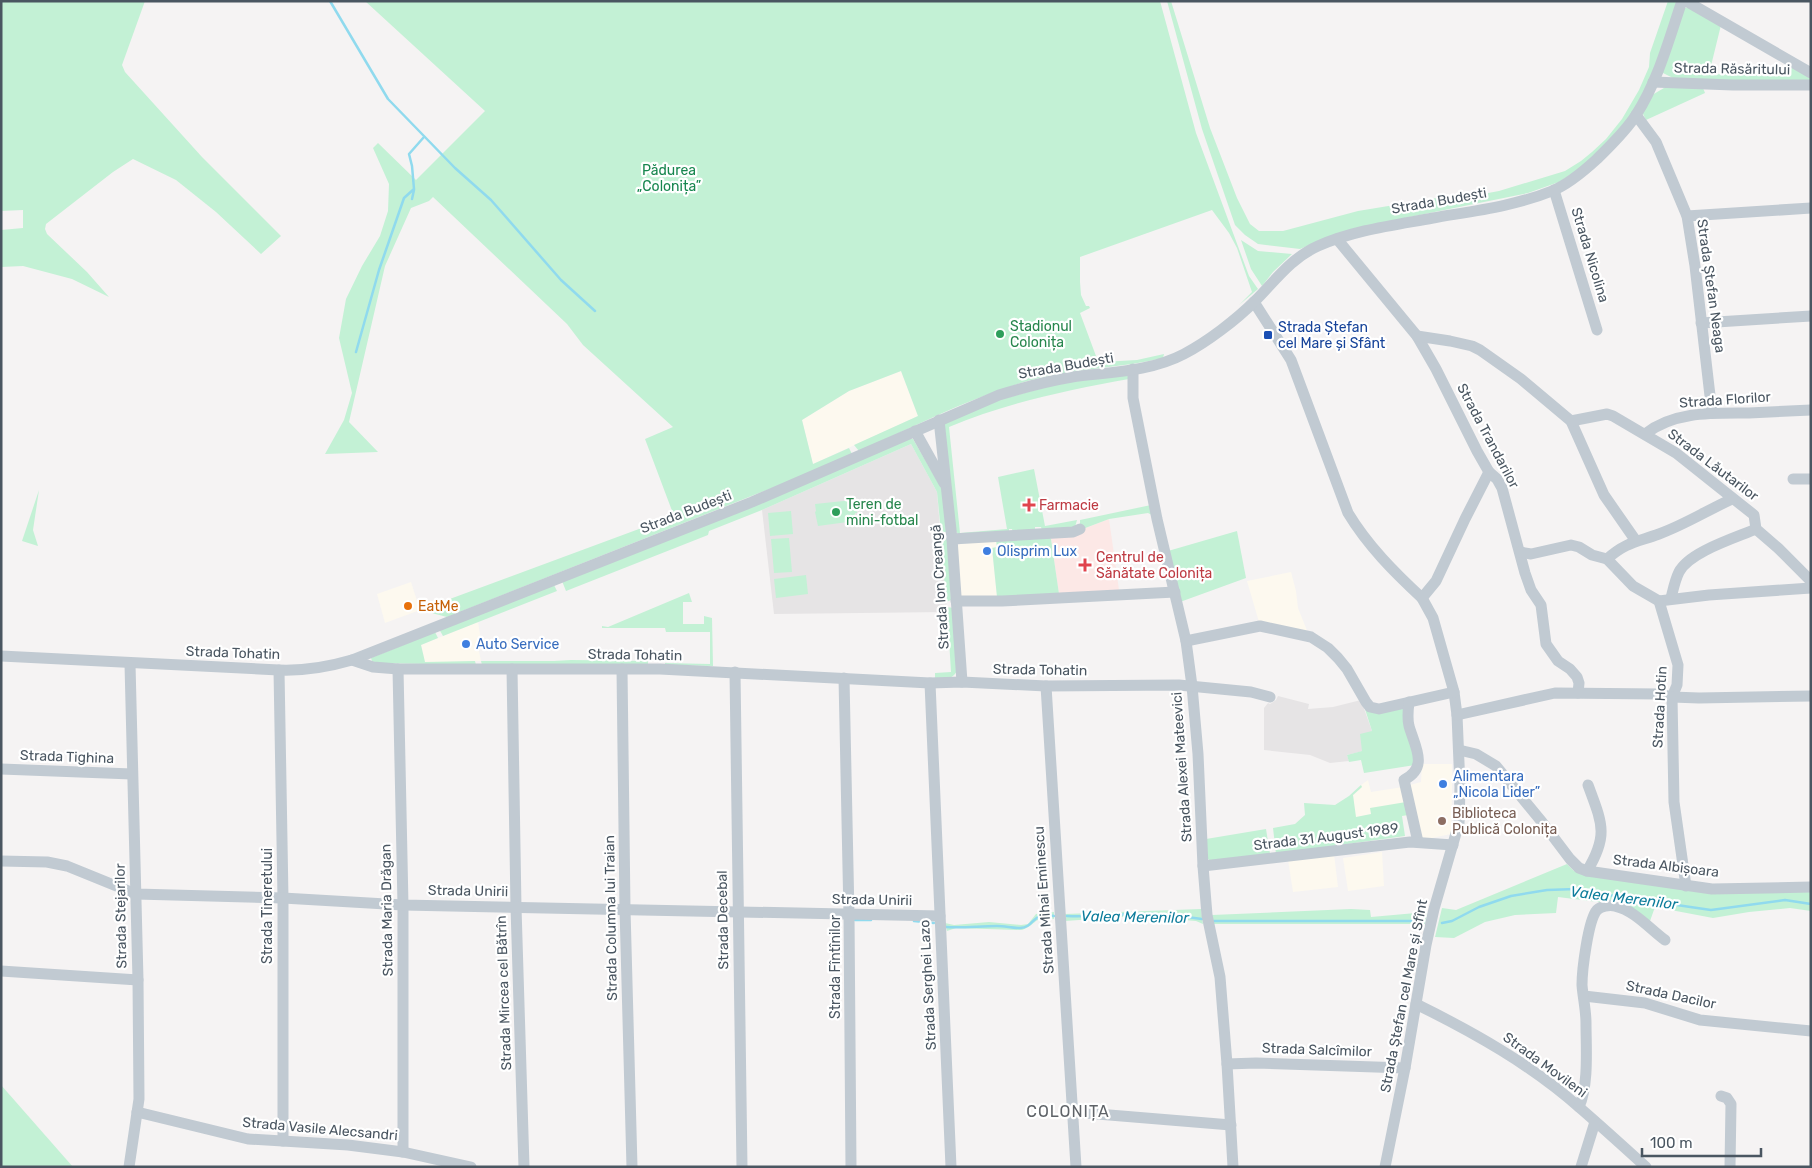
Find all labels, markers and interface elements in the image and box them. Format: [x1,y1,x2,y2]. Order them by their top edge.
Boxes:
street label: Strada Răsăritului [1674,59,1790,79]
park label: Pădurea „Colonița” [637,162,701,195]
street label: Strada Budești [1390,184,1488,218]
street label: Strada Nicolina [1567,205,1613,305]
street label: Strada Ștefan Neaga [1693,218,1729,354]
place label: Stadionul Colonița [1010,318,1072,351]
place label: Strada Ștefan cel Mare și Sfânt [1278,319,1386,352]
marker: Stadionul Colonița [994,328,1006,340]
marker: Strada Ștefan cel Mare și Sfânt [1262,329,1274,341]
street label: Strada Budești [1017,349,1115,383]
street label: Strada Trandarilor [1453,381,1523,492]
street label: Strada Florilor [1679,388,1772,412]
street label: Strada Lăutarilor [1664,425,1762,505]
street label: Strada Budești [638,487,734,537]
place label: Teren de mini-fotbal [846,496,918,529]
place label: Farmacie [1039,497,1099,514]
marker: Farmacie [1023,499,1035,511]
marker: Teren de mini-fotbal [830,506,842,518]
street label: Strada Ion Creangă [927,524,953,650]
place label: Olisprim Lux [997,543,1077,560]
marker: Olisprim Lux [981,545,993,557]
place label: Centrul de Sănătate Colonița [1096,549,1212,582]
marker: Centrul de Sănătate Colonița [1078,558,1092,572]
place label: EatMe [418,598,459,615]
marker: EatMe [402,600,414,612]
place label: Auto Service [476,636,559,653]
marker: Auto Service [460,638,472,650]
street label: Strada Tohatin [185,643,281,663]
street label: Strada Tohatin [588,646,682,664]
street label: Strada Tohatin [993,661,1087,679]
street label: Strada Hotin [1649,666,1671,748]
street label: Strada Alexei Mateevici [1168,691,1196,843]
street label: Strada Tighina [20,747,114,767]
place label: Alimentara „Nicola Lider” [1453,768,1540,801]
marker: Alimentara „Nicola Lider” [1437,778,1449,790]
place label: Biblioteca Publică Colonița [1452,805,1557,838]
marker: Biblioteca Publică Colonița [1436,815,1448,827]
street label: Strada 31 August 1989 [1253,820,1399,854]
street label: Strada Mihai Eminescu [1030,826,1058,974]
street label: Strada Columna lui Traian [601,835,621,1001]
street label: Strada Maria Drăgan [377,844,397,976]
street label: Strada Tineretului [259,848,276,964]
street label: Strada Albișoara [1612,851,1720,881]
street label: Strada Stejarilor [112,862,130,969]
street label: Strada Decebal [714,870,732,970]
street label: Strada Unirii [428,882,508,900]
water label: Valea Merenilor [1569,882,1680,914]
street label: Strada Unirii [832,891,912,909]
street label: Strada Ștefan cel Mare și Sfînt [1377,897,1431,1094]
water label: Valea Merenilor [1081,907,1191,927]
street label: Strada Fîntînilor [827,914,844,1019]
street label: Strada Mircea cel Bătrîn [493,915,515,1071]
street label: Strada Serghei Lazo [916,919,940,1051]
street label: Strada Dacilor [1624,977,1718,1013]
street label: Strada Movileni [1500,1029,1590,1101]
street label: Strada Salcîmilor [1262,1040,1373,1060]
district label: COLONIȚA [1026,1102,1110,1121]
street label: Strada Vasile Alecsandri [242,1114,398,1144]
scale bar [1642,1126,1761,1158]
text: 100 m [1650,1134,1692,1152]

